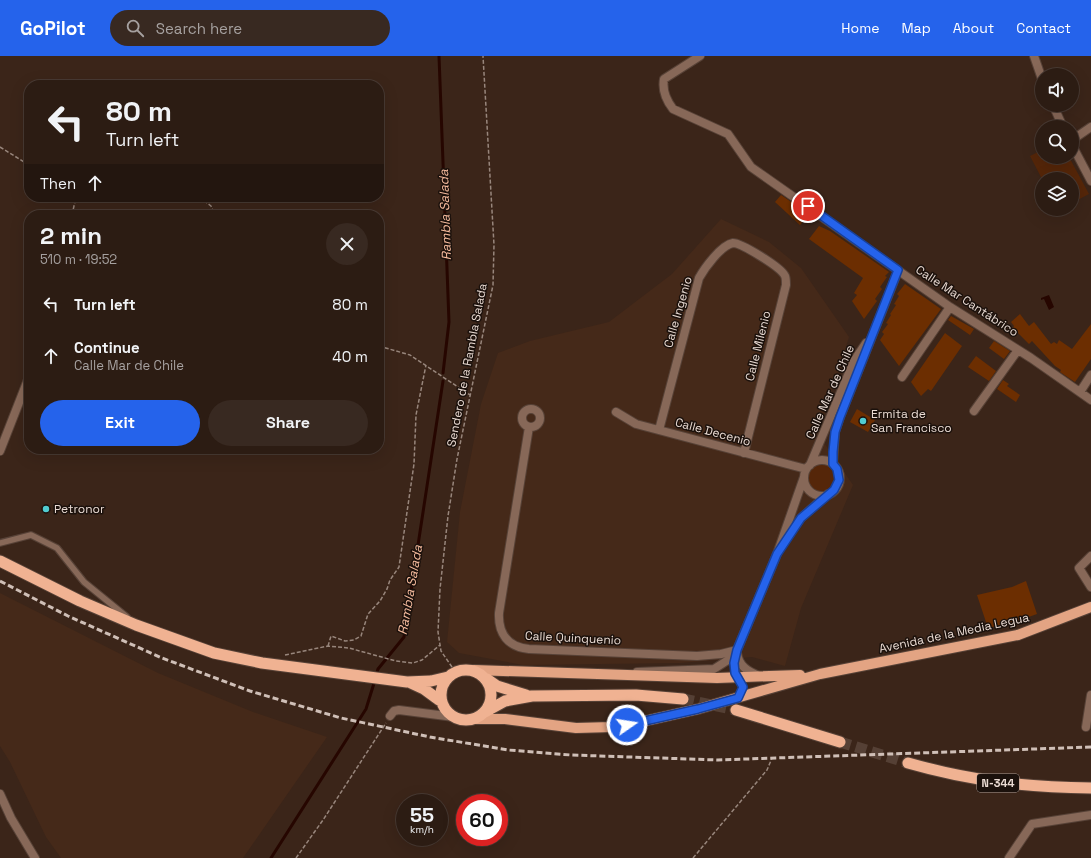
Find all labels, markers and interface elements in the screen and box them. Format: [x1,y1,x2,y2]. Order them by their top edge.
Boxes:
search box [110,10,390,46]
text: GoPilot [20,16,86,41]
icon: search [124,17,146,39]
text: Search here [156,19,242,38]
text: Home [841,19,879,37]
text: Map [901,19,931,37]
text: About [953,19,994,37]
text: Contact [1016,19,1071,37]
map controls [1035,68,1079,216]
button: sound [1035,68,1079,112]
text: 80 m [106,93,172,129]
icon: left [40,96,92,148]
button: search [1035,120,1079,164]
text: Turn left [106,128,179,151]
water label: Rambla Salada [435,169,455,261]
icon: ahead [84,172,106,194]
button: layers [1035,172,1079,216]
text: Then [40,174,76,193]
pin [791,189,825,223]
icon: arrive [797,195,819,217]
text: 2 min [40,220,102,251]
button: close [326,223,368,265]
text: 510 m · 19:52 [40,251,117,268]
street label: Calle Mar Cantábrico [913,262,1021,340]
street label: Calle Ingenio [660,274,696,350]
street label: Sendero de la Rambla Salada [443,282,491,448]
icon: left [40,293,62,315]
text: Turn left [74,295,136,314]
text: 80 m [332,295,368,314]
street label: Calle Milenio [742,309,774,383]
text: Continue [74,338,140,357]
street label: Calle Mar de Chile [802,342,858,442]
icon: ahead [40,345,62,367]
text: 40 m [332,347,368,366]
text: Calle Mar de Chile [74,357,184,374]
button: Exit [40,400,200,446]
button: Share [208,400,368,446]
place label: Ermita de San Francisco [871,406,952,436]
street label: Calle Decenio [673,414,753,450]
marker: Ermita de San Francisco [858,416,868,426]
place label: Petronor [54,501,105,517]
marker: Petronor [41,504,51,514]
water label: Rambla Salada [394,543,426,636]
street label: Avenida de la Media Legua [877,609,1031,657]
street label: Calle Quinquenio [525,627,621,649]
position arrow [606,704,648,746]
road number: N-344 [977,774,1019,792]
speed limit sign: 60 [456,794,508,846]
text: 55 [410,802,434,828]
text: km/h [410,823,434,836]

